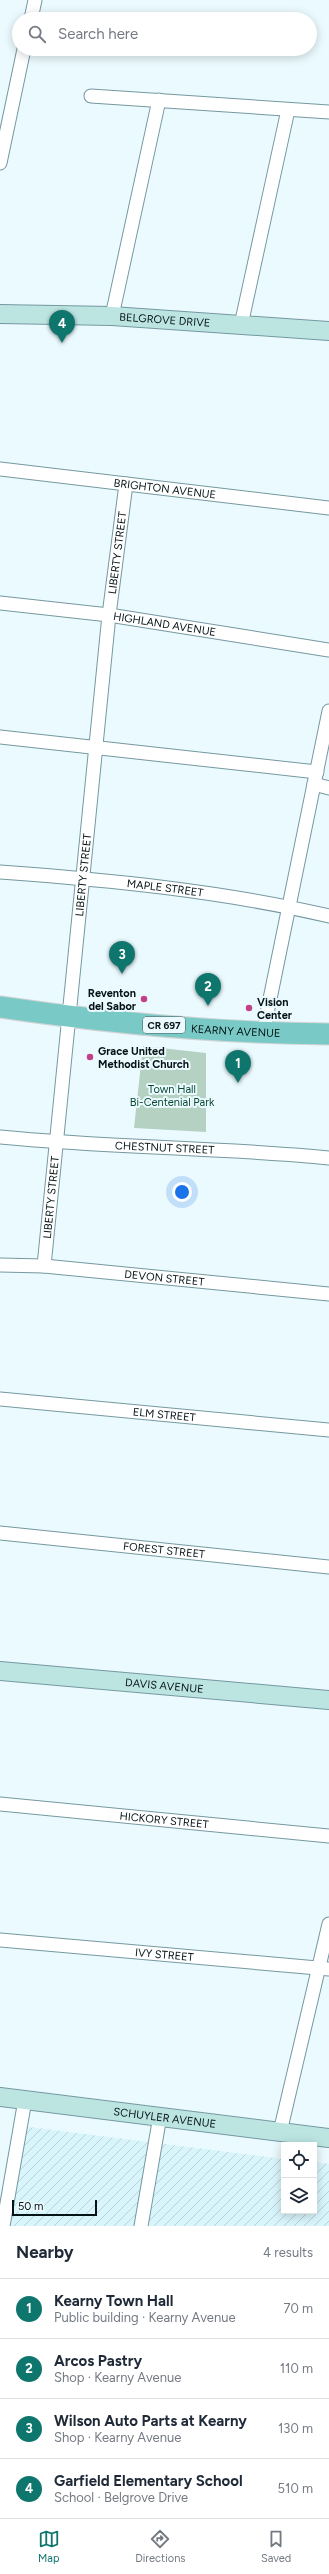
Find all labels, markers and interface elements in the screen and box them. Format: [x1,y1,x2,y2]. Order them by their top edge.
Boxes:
search box [12,12,317,56]
icon: search [26,23,48,45]
text: Search here [58,25,138,43]
pin: 4 [49,310,75,343]
street label: BELGROVE DRIVE [119,311,211,330]
street label: BRIGHTON AVENUE [113,477,217,502]
street label: LIBERTY STREET [106,511,129,595]
street label: HIGHLAND AVENUE [112,610,217,639]
street label: LIBERTY STREET [73,833,94,917]
street label: MAPLE STREET [126,877,204,900]
pin: 3 [109,941,135,974]
pin: 2 [195,973,221,1006]
place label: Reventon del Sabor [88,987,137,1013]
marker: Reventon del Sabor [139,994,149,1004]
place label: Vision Center [257,996,293,1022]
marker: Vision Center [244,1003,254,1013]
road number: CR 697 [143,1017,185,1033]
street label: KEARNY AVENUE [191,1022,281,1040]
place label: Grace United Methodist Church [98,1045,189,1071]
pin: 1 [225,1050,251,1083]
marker: Grace United Methodist Church [85,1052,95,1062]
park label: Town Hall Bi-Centenial Park [130,1083,215,1109]
street label: CHESTNUT STREET [115,1139,215,1157]
street label: LIBERTY STREET [41,1155,62,1239]
your location [172,1182,192,1202]
street label: DEVON STREET [124,1268,205,1289]
street label: ELM STREET [132,1406,196,1424]
street label: FOREST STREET [122,1540,206,1561]
street label: DAVIS AVENUE [125,1676,204,1696]
street label: HICKORY STREET [119,1810,209,1831]
street label: IVY STREET [134,1946,194,1964]
street label: SCHUYLER AVENUE [113,2105,217,2131]
map controls [281,2142,317,2214]
button: locate [281,2142,317,2178]
button: layers [281,2178,317,2214]
scale bar [12,2198,97,2217]
text: 50 m [18,2200,43,2213]
text: Nearby [16,2242,74,2262]
text: 4 results [263,2245,313,2260]
text: Kearny Town Hall [54,2292,173,2310]
text: 1 [26,2301,32,2316]
text: 70 m [283,2301,313,2316]
text: Public building · Kearny Avenue [54,2310,236,2325]
text: Arcos Pastry [54,2352,142,2370]
text: 2 [25,2361,33,2376]
text: 110 m [280,2361,313,2376]
text: Shop · Kearny Avenue [54,2370,181,2385]
text: Wilson Auto Parts at Kearny [54,2412,247,2430]
text: 3 [25,2421,33,2436]
text: 130 m [278,2421,313,2436]
text: Shop · Kearny Avenue [54,2430,181,2445]
text: Garfield Elementary School [54,2472,243,2490]
text: 4 [25,2481,33,2496]
text: 510 m [278,2481,313,2496]
text: School · Belgrove Drive [54,2490,188,2505]
tab: Map [38,2528,60,2565]
tab: Directions [135,2528,185,2565]
tab: Saved [261,2528,291,2565]

